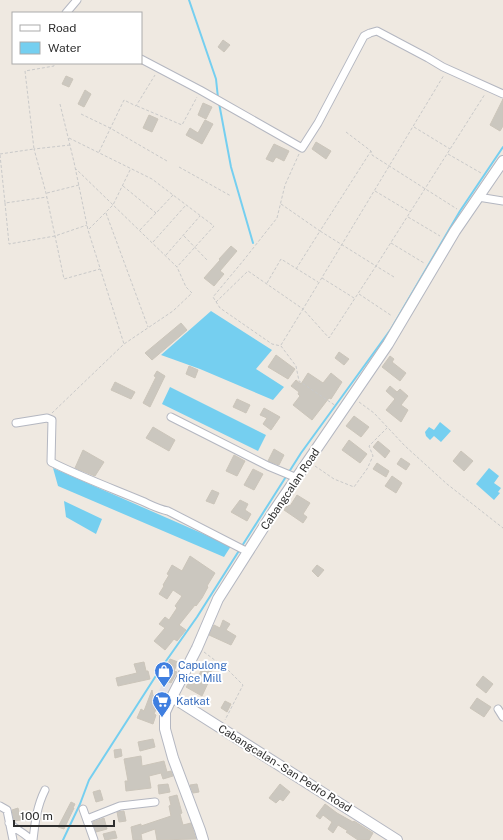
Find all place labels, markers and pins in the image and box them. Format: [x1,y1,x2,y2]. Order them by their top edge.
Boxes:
place label: Capulong Rice Mill [178,659,227,684]
shop icon: Capulong Rice Mill [153,660,175,688]
supermarket icon: Katkat [151,690,173,718]
place label: Katkat [176,695,210,707]

